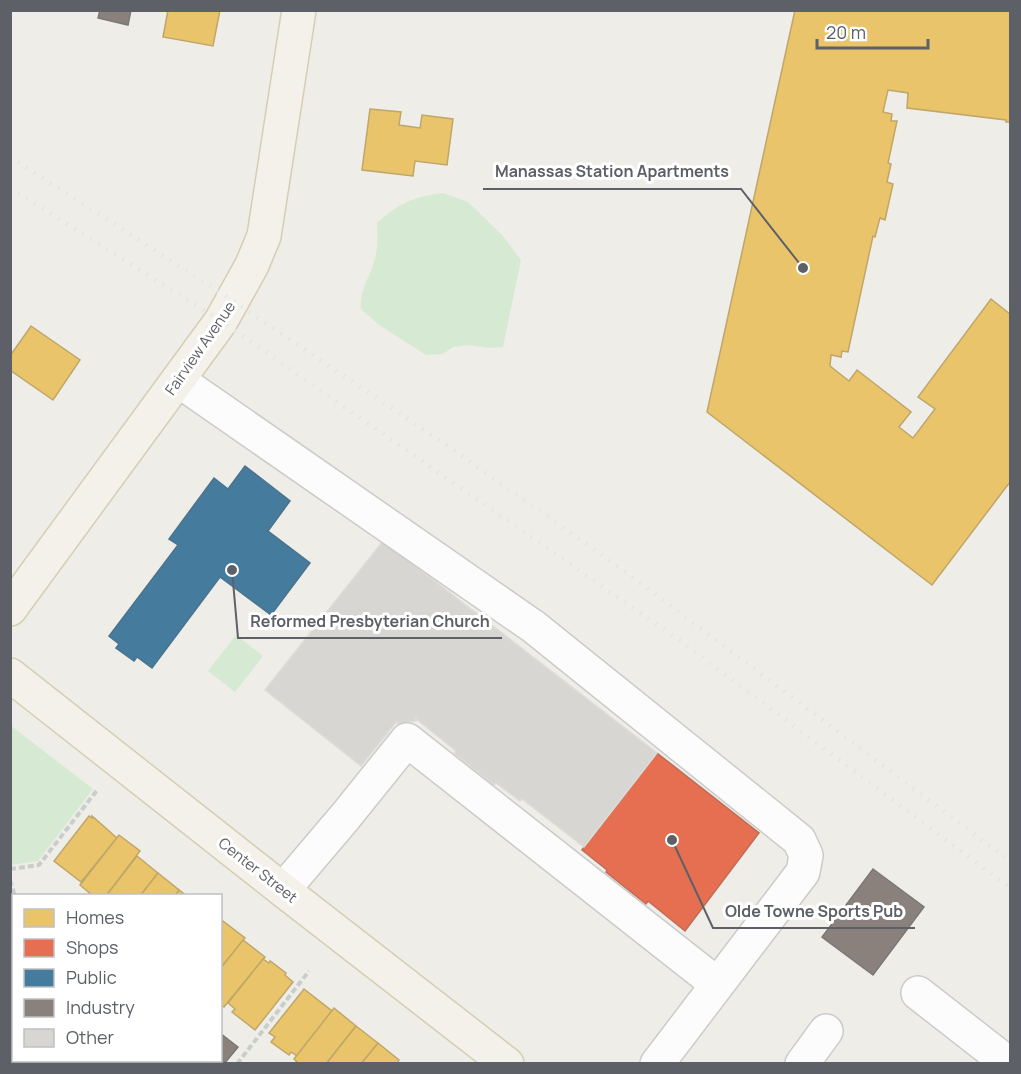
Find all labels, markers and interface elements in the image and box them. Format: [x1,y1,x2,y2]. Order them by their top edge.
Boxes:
scale bar [817,12,928,50]
text: 20 m [826,20,866,44]
callout: Manassas Station Apartments [483,155,741,189]
text: Manassas Station Apartments [495,160,729,182]
street label: Fairview Avenue [160,297,240,399]
callout: Reformed Presbyterian Church [238,604,502,638]
text: Reformed Presbyterian Church [250,610,490,632]
street label: Center Street [214,832,302,908]
legend [12,894,222,1062]
callout: Olde Towne Sports Pub [713,894,915,928]
text: Olde Towne Sports Pub [725,900,903,922]
text: Homes [66,905,124,929]
text: Shops [66,935,118,959]
text: Public [66,965,117,989]
text: Industry [66,995,135,1019]
text: Other [66,1025,114,1049]

